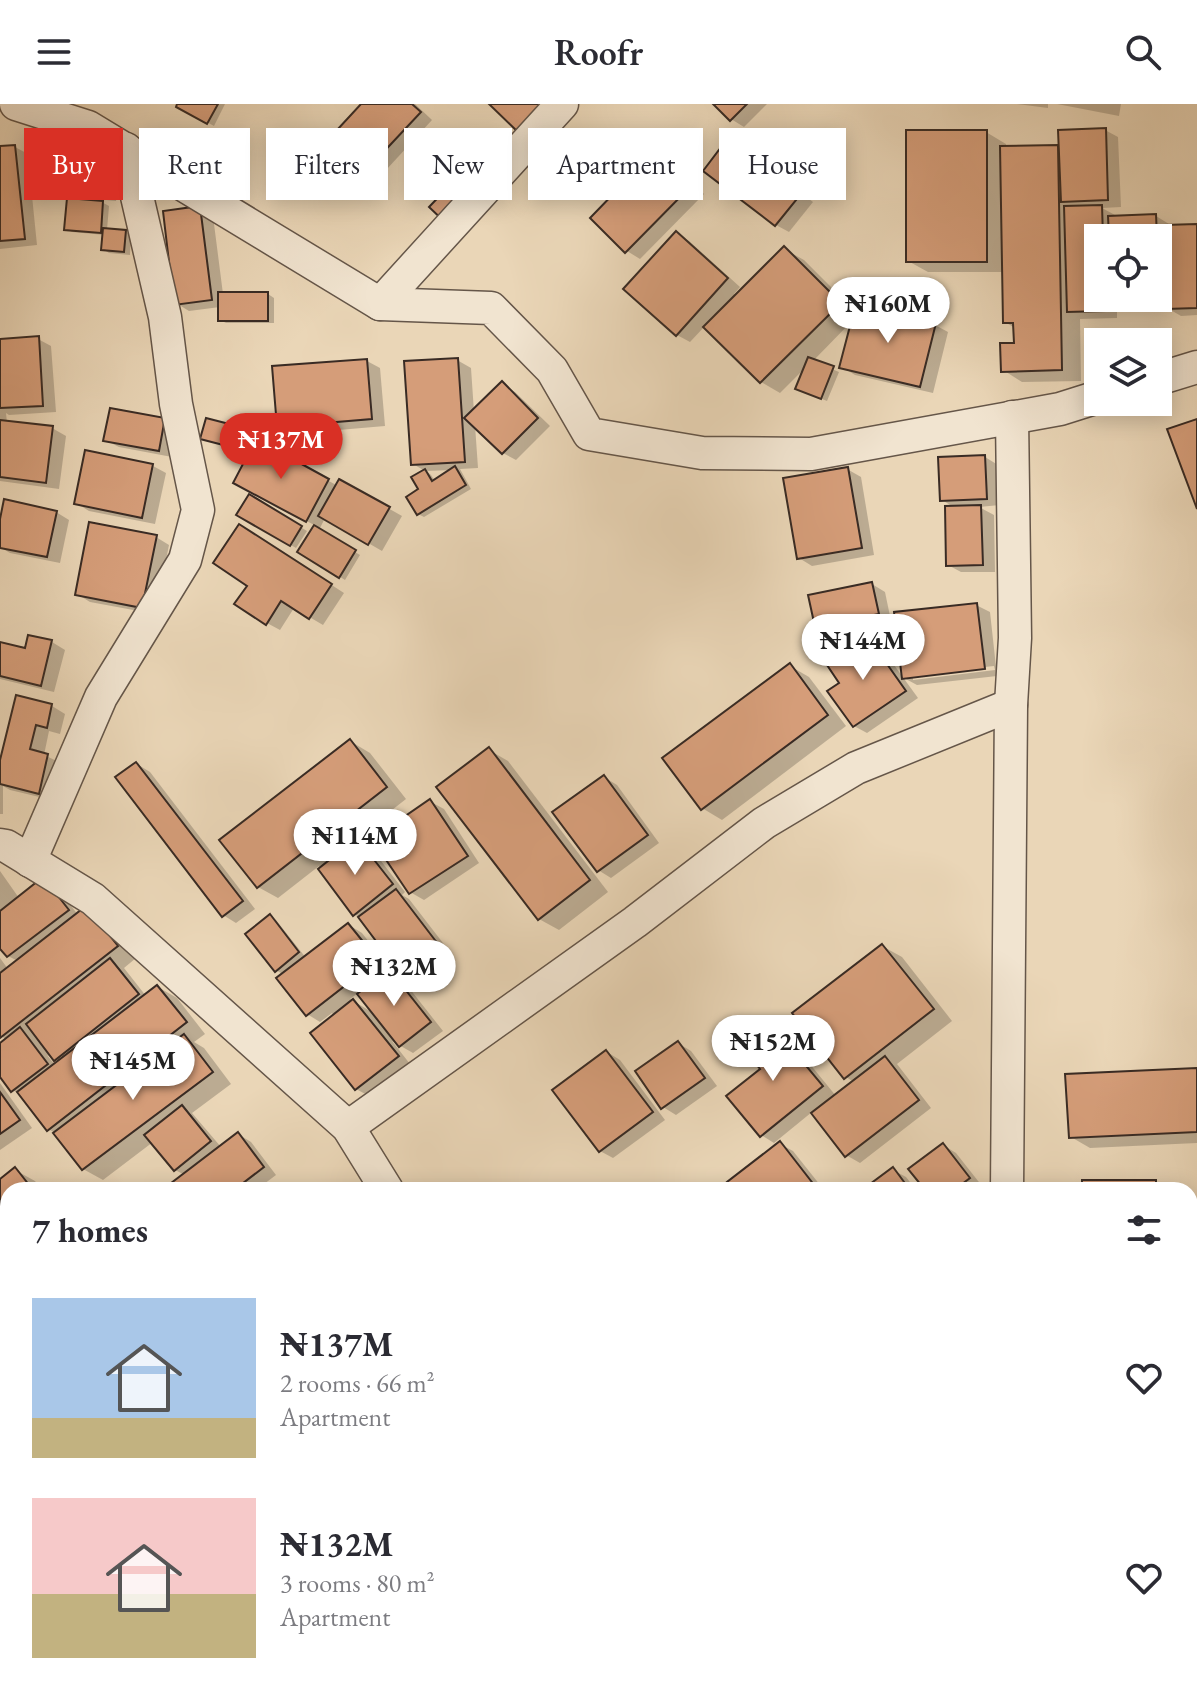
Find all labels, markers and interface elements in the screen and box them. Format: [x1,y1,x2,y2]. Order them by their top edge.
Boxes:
text: Roofr [554,29,643,76]
icon: menu [32,30,76,74]
icon: search [1121,30,1165,74]
chip: Buy [24,128,123,200]
chip: Rent [139,128,250,200]
chip: Filters [266,128,388,200]
chip: New [404,128,512,200]
chip: Apartment [528,128,703,200]
chip: House [719,128,846,200]
map controls [1084,224,1172,416]
button: locate [1084,224,1172,312]
pin: ₦160M [832,277,944,345]
text: ₦160M [845,286,931,320]
button: layers [1084,328,1172,416]
pin: ₦137M [225,413,337,481]
text: ₦137M [238,422,324,456]
pin: ₦144M [807,614,919,682]
text: ₦144M [820,623,906,657]
pin: ₦114M [299,809,411,877]
text: ₦114M [312,818,398,852]
pin: ₦132M [338,940,450,1008]
text: ₦132M [351,949,437,983]
pin: ₦152M [717,1015,829,1083]
text: ₦152M [730,1024,816,1058]
pin: ₦145M [77,1034,189,1102]
text: ₦145M [90,1043,176,1077]
text: 7 homes [32,1208,148,1252]
icon: filters [1122,1208,1166,1252]
text: ₦137M [280,1322,393,1366]
icon: home [96,1330,192,1426]
icon: heart [1122,1356,1166,1400]
text: 2 rooms · 66 m² [280,1366,435,1400]
text: Apartment [280,1400,390,1434]
text: ₦132M [280,1522,393,1566]
icon: home [96,1530,192,1626]
icon: heart [1122,1556,1166,1600]
text: 3 rooms · 80 m² [280,1566,435,1600]
text: Apartment [280,1600,390,1634]

